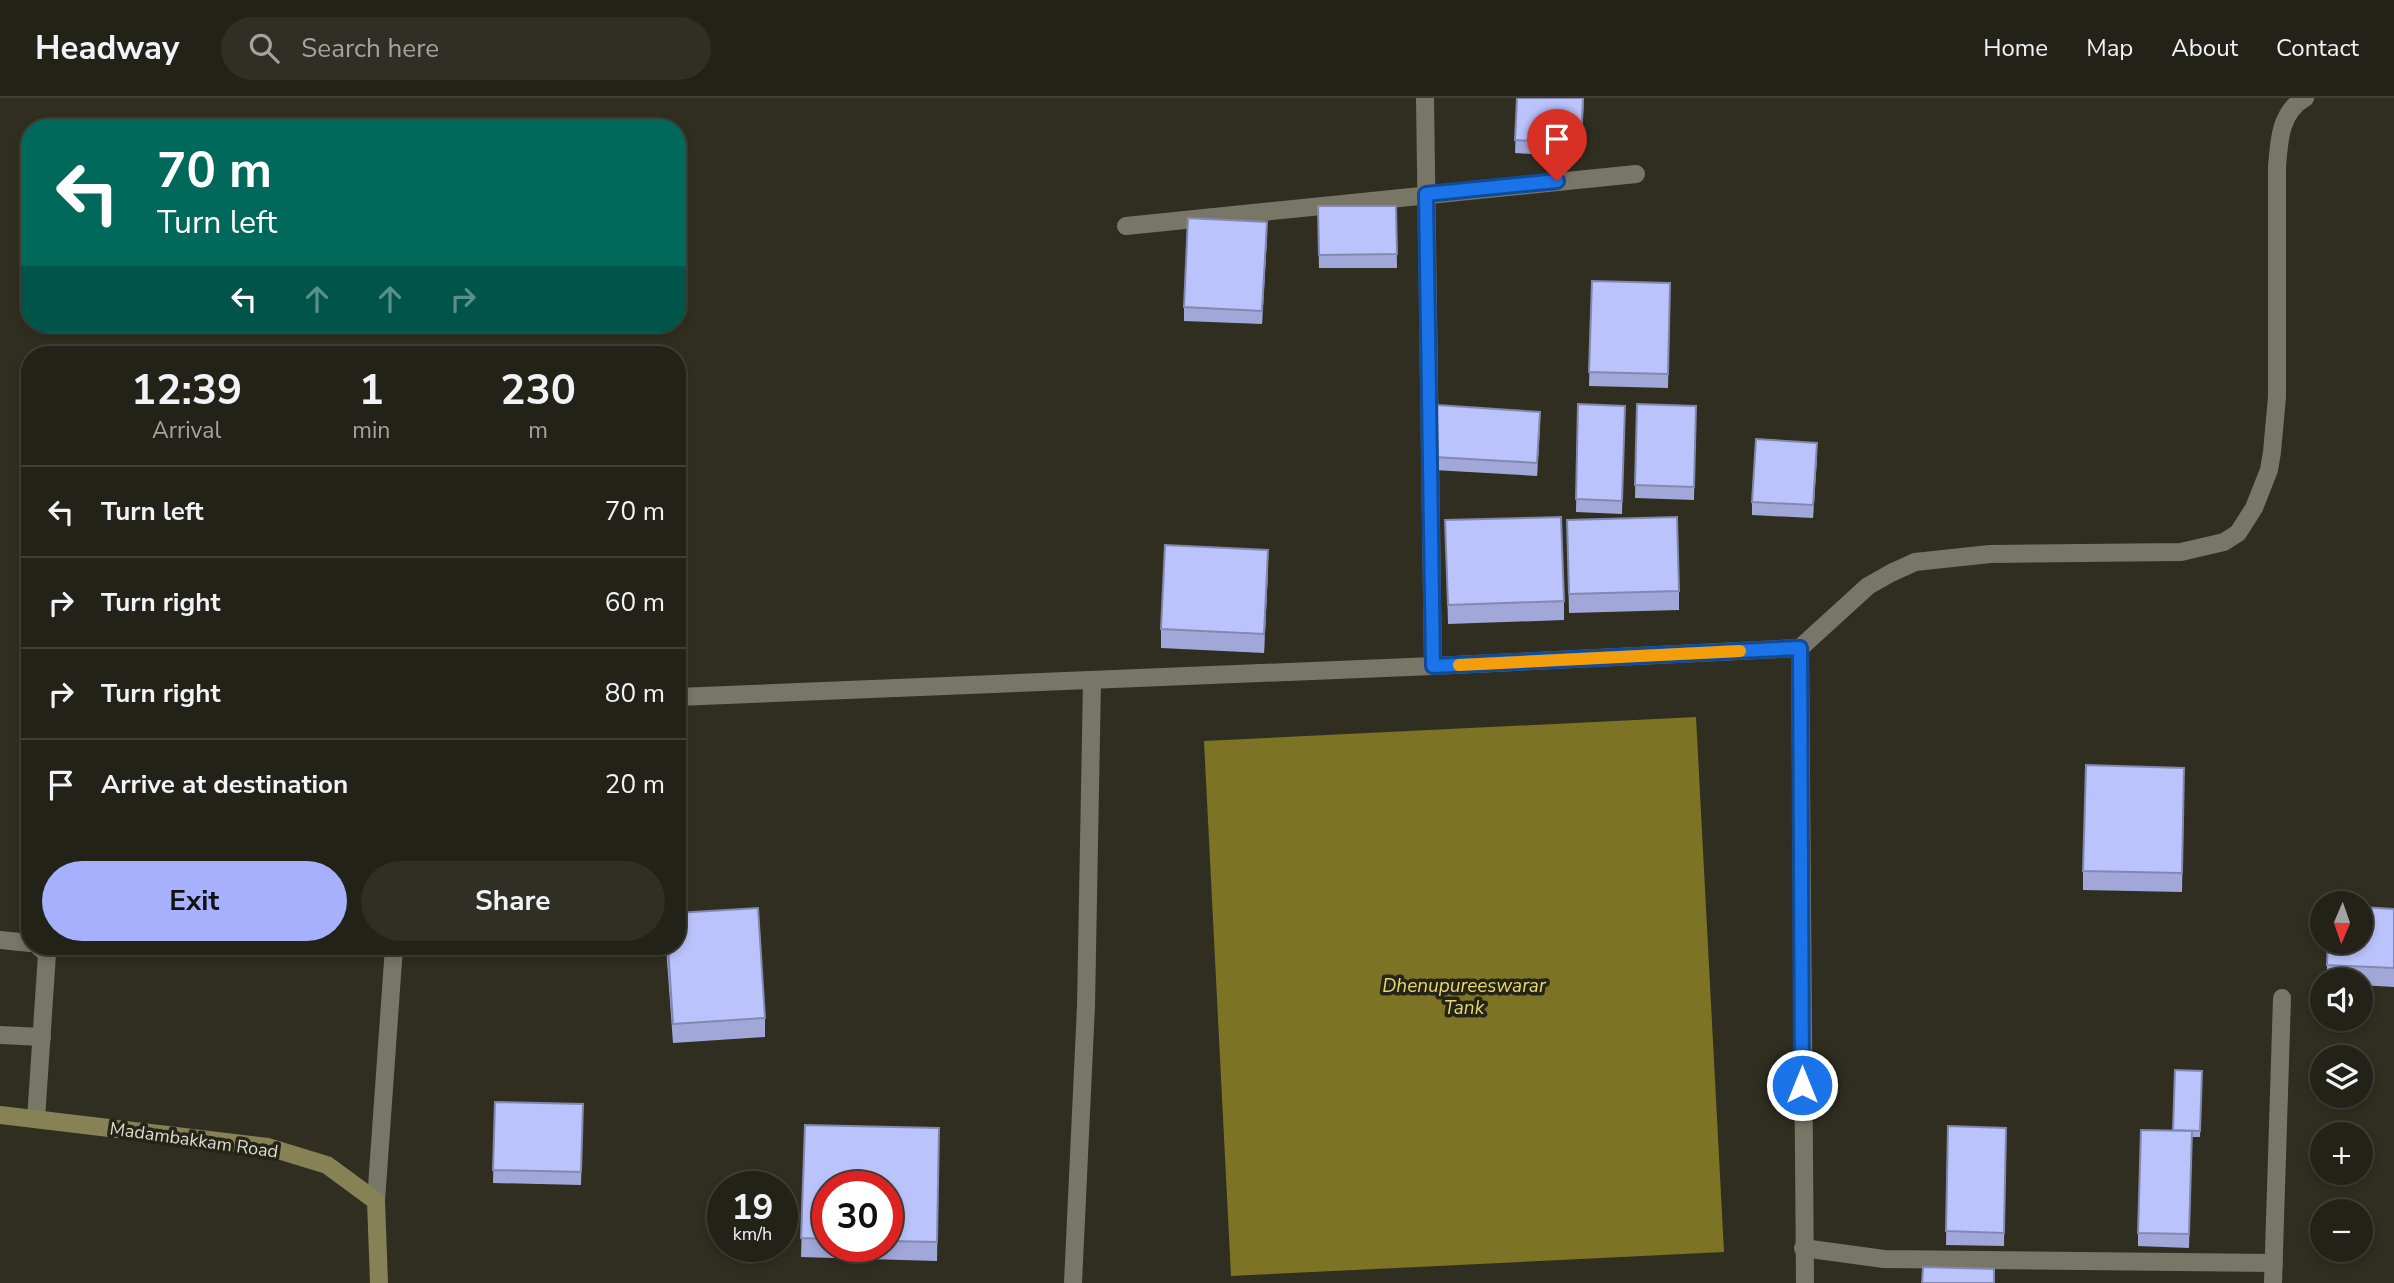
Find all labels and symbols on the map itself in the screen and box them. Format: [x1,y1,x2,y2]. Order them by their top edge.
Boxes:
pin [1527,109,1587,181]
north arrow [2310,891,2373,954]
water label: Dhenupureeswarar Tank [1382,973,1547,1021]
position arrow [1765,1048,1839,1122]
street label: Madambakkam Road [108,1116,280,1164]
speed limit sign: 30 [812,1171,903,1262]

